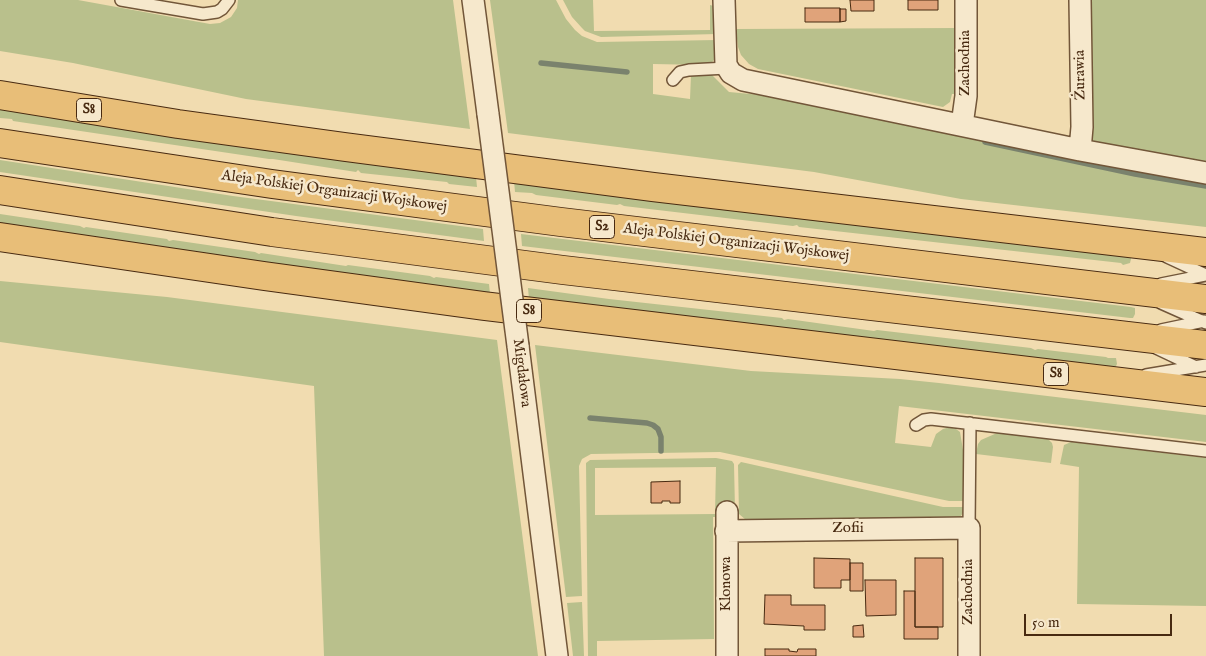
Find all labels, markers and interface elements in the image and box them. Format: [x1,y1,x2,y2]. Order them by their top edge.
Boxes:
street label: Zachodnia [957,30,975,96]
street label: Żurawia [1072,50,1090,100]
road number: S8 [76,98,102,122]
street label: Aleja Polskiej Organizacji Wojskowej [220,167,448,217]
road number: S2 [590,216,614,238]
street label: Aleja Polskiej Organizacji Wojskowej [622,220,850,266]
road number: S8 [516,300,542,322]
street label: Migdałowa [508,338,534,408]
road number: S8 [1044,362,1068,386]
street label: Zofii [832,520,864,538]
street label: Klonowa [718,556,736,612]
street label: Zachodnia [960,559,978,625]
scale bar [1026,604,1174,636]
text: 50 m [1032,613,1060,632]

